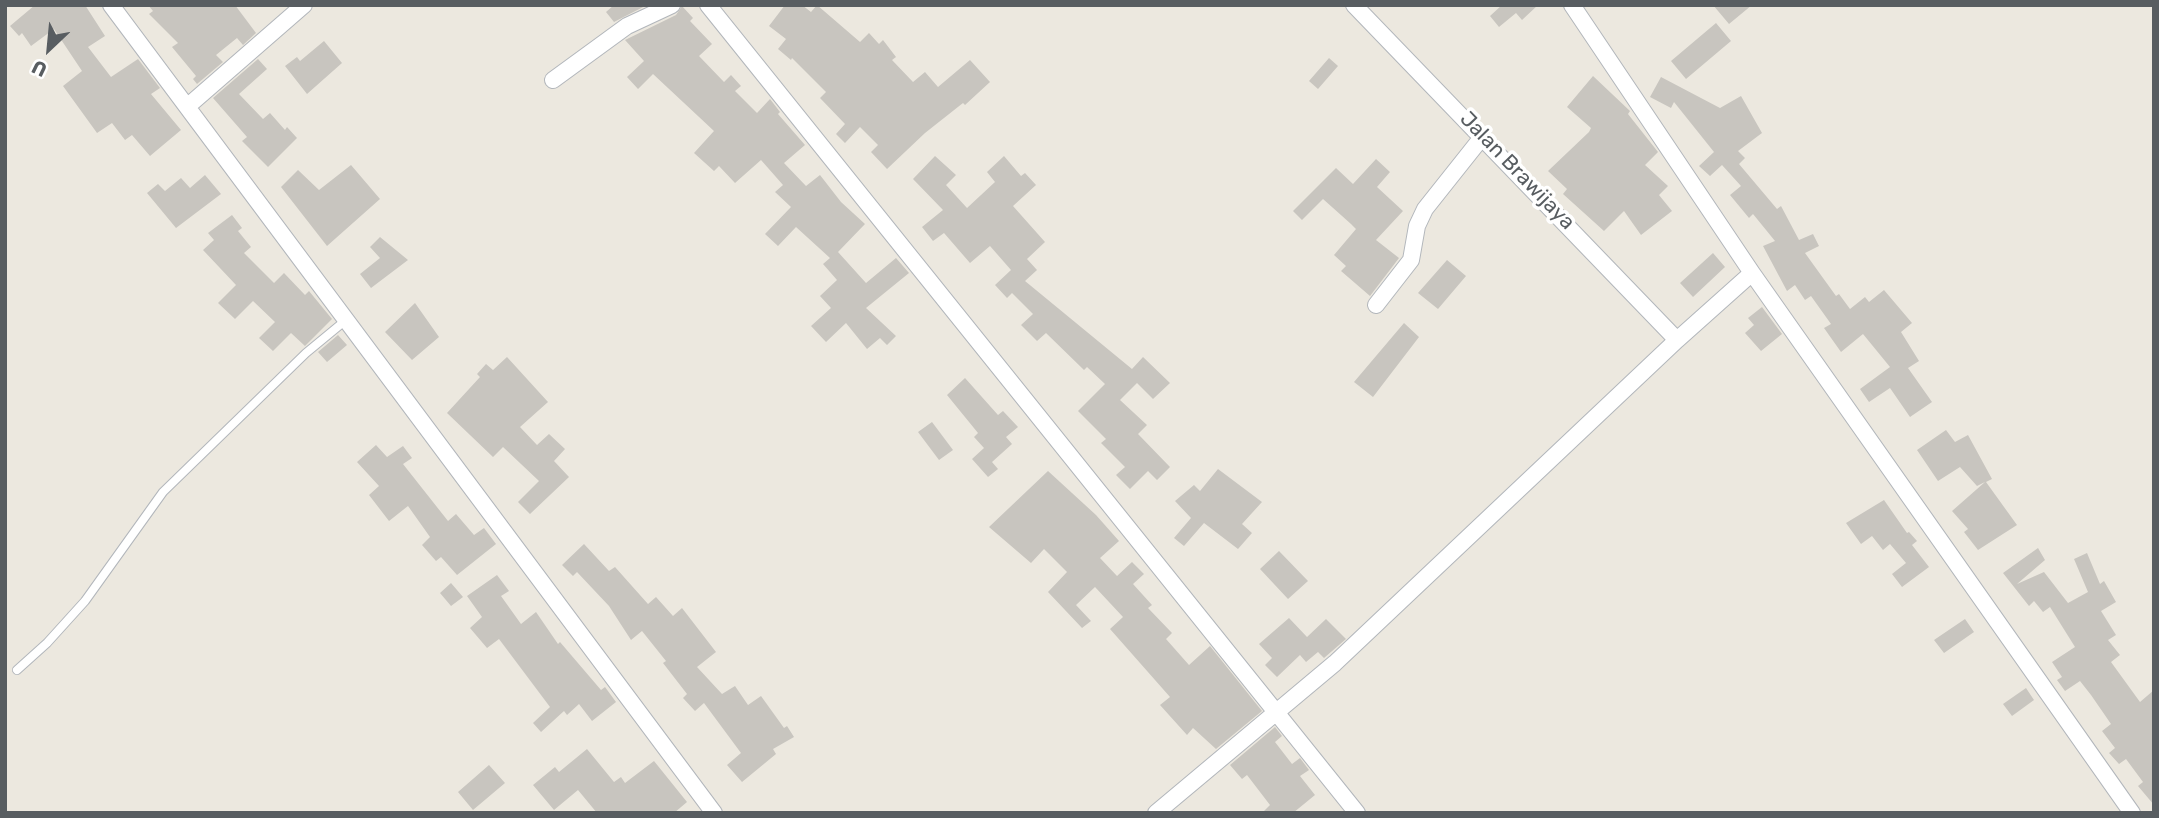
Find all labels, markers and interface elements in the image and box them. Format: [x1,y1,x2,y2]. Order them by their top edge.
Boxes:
north arrow [14,14,84,84]
text: U [28,55,51,82]
street label: Jalan Brawijaya [1454,107,1580,235]

